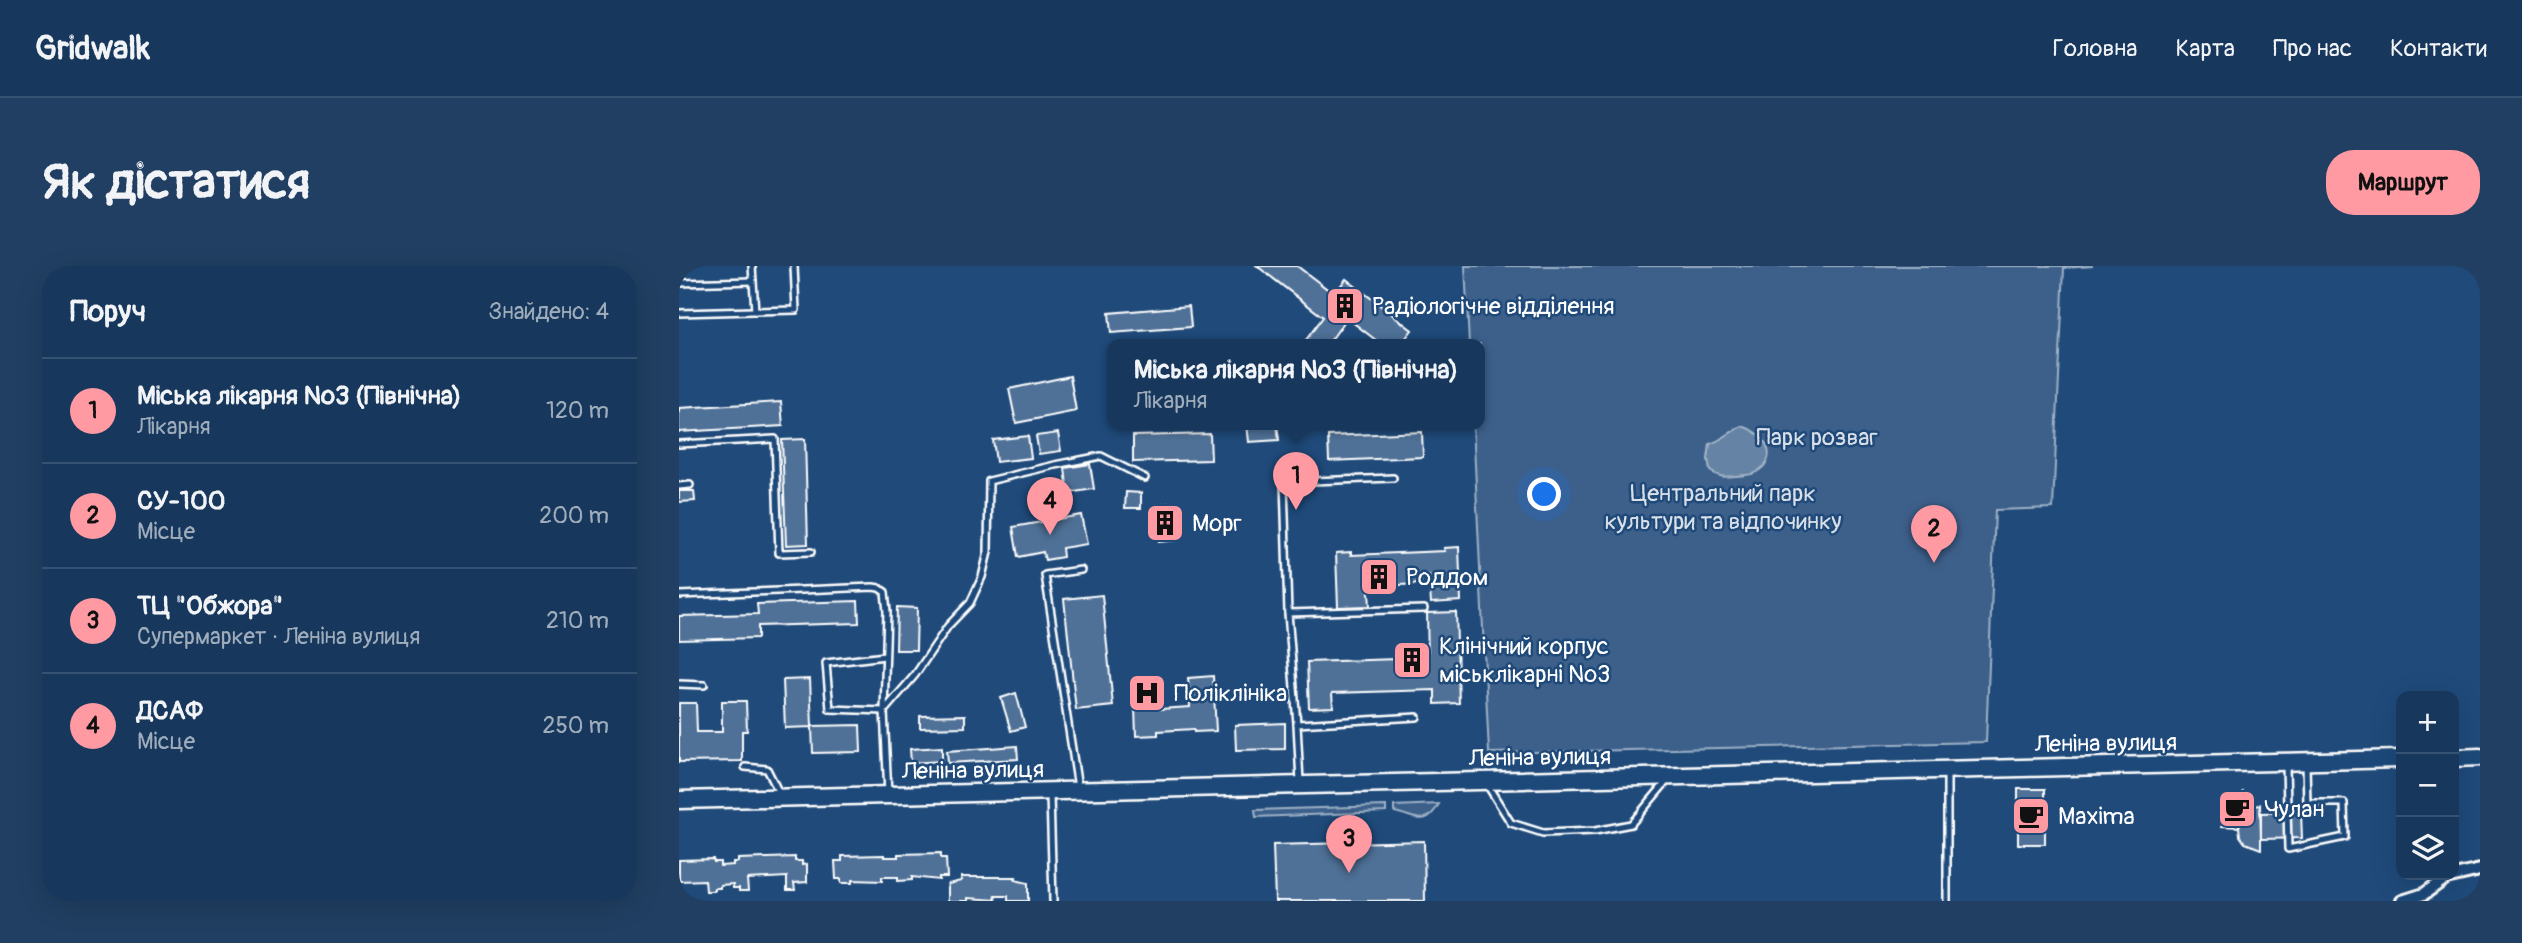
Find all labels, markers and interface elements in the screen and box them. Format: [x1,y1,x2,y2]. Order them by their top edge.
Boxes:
text: Gridwalk [35,28,150,69]
text: Головна [2053,34,2137,63]
text: Карта [2175,34,2235,63]
text: Про нас [2273,34,2352,63]
text: Контакти [2390,34,2487,63]
button: Маршрут [2326,150,2480,215]
text: Як дістатися [42,152,310,213]
building icon: Радіологічне відділення [1324,285,1366,327]
place label: Радіологічне відділення [1372,292,1615,321]
text: Поруч [70,293,146,330]
text: Знайдено: 4 [489,297,609,326]
popup [1107,339,1485,430]
text: Міська лікарня №3 (Північна) [1134,354,1458,386]
text: Міська лікарня №3 (Північна) [137,380,462,412]
text: Лікарня [1134,386,1207,415]
text: 1 [89,396,98,425]
text: 120 m [546,396,609,425]
text: Лікарня [137,412,211,441]
park label: Парк розваг [1756,423,1878,452]
pin: 1 [1273,452,1319,510]
pin: 4 [1027,477,1073,535]
your location [1527,477,1561,511]
park label: Центральний парк культури та відпочинку [1604,479,1842,536]
text: СУ-100 [137,485,225,517]
text: 2 [87,501,99,530]
text: 200 m [539,501,609,530]
building icon: Морг [1144,502,1186,544]
pin: 2 [1911,505,1957,563]
place label: Морг [1192,509,1242,538]
text: Місце [137,517,195,546]
building icon: Роддом [1358,556,1400,598]
place label: Роддом [1406,563,1488,592]
text: ТЦ "Обжора" [137,590,283,622]
text: 3 [87,606,99,635]
text: 210 m [546,606,609,635]
text: Супермаркет · Леніна вулиця [137,622,420,651]
place label: Клінічний корпус міськлікарні №3 [1439,632,1610,689]
building icon: Клінічний корпус міськлікарні №3 [1391,639,1433,681]
hospital icon: Поліклініка [1126,672,1168,714]
place label: Поліклініка [1174,679,1287,708]
map controls [2396,691,2459,880]
button: + [2396,691,2459,754]
text: ДСАФ [137,695,203,727]
text: 4 [86,711,100,740]
text: 250 m [543,711,609,740]
text: Місце [137,727,195,756]
street label: Леніна вулиця [2034,728,2178,759]
street label: Леніна вулиця [1468,742,1612,773]
button: − [2396,754,2459,817]
street label: Леніна вулиця [901,755,1045,786]
cafe icon: Чулан [2216,788,2258,830]
cafe icon: Maxima [2010,795,2052,837]
place label: Чулан [2264,795,2324,824]
place label: Maxima [2058,802,2135,831]
pin: 3 [1326,815,1372,873]
button: layers [2396,817,2459,880]

